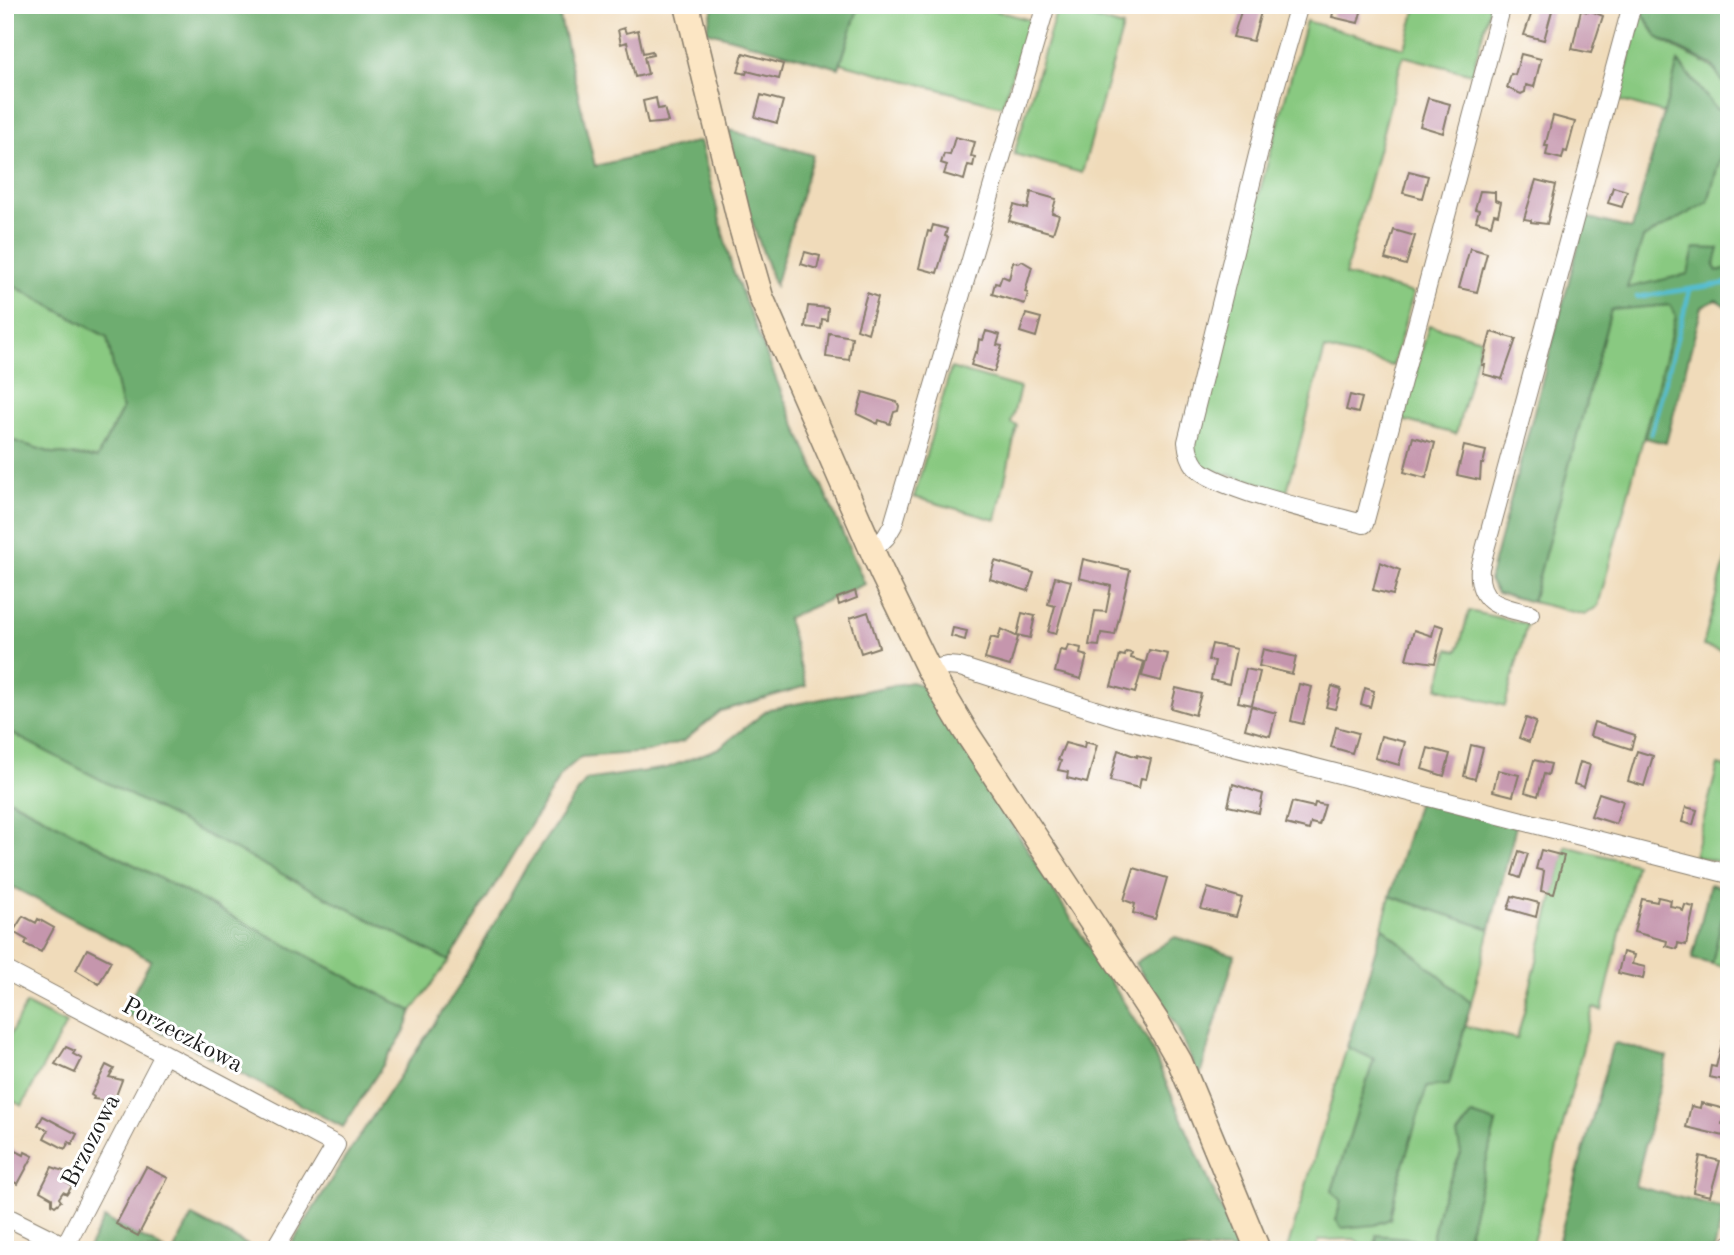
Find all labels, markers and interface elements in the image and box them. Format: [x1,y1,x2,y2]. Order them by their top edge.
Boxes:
street label: Porzeczkowa [118,994,247,1078]
street label: Brzozowa [58,1091,126,1191]

